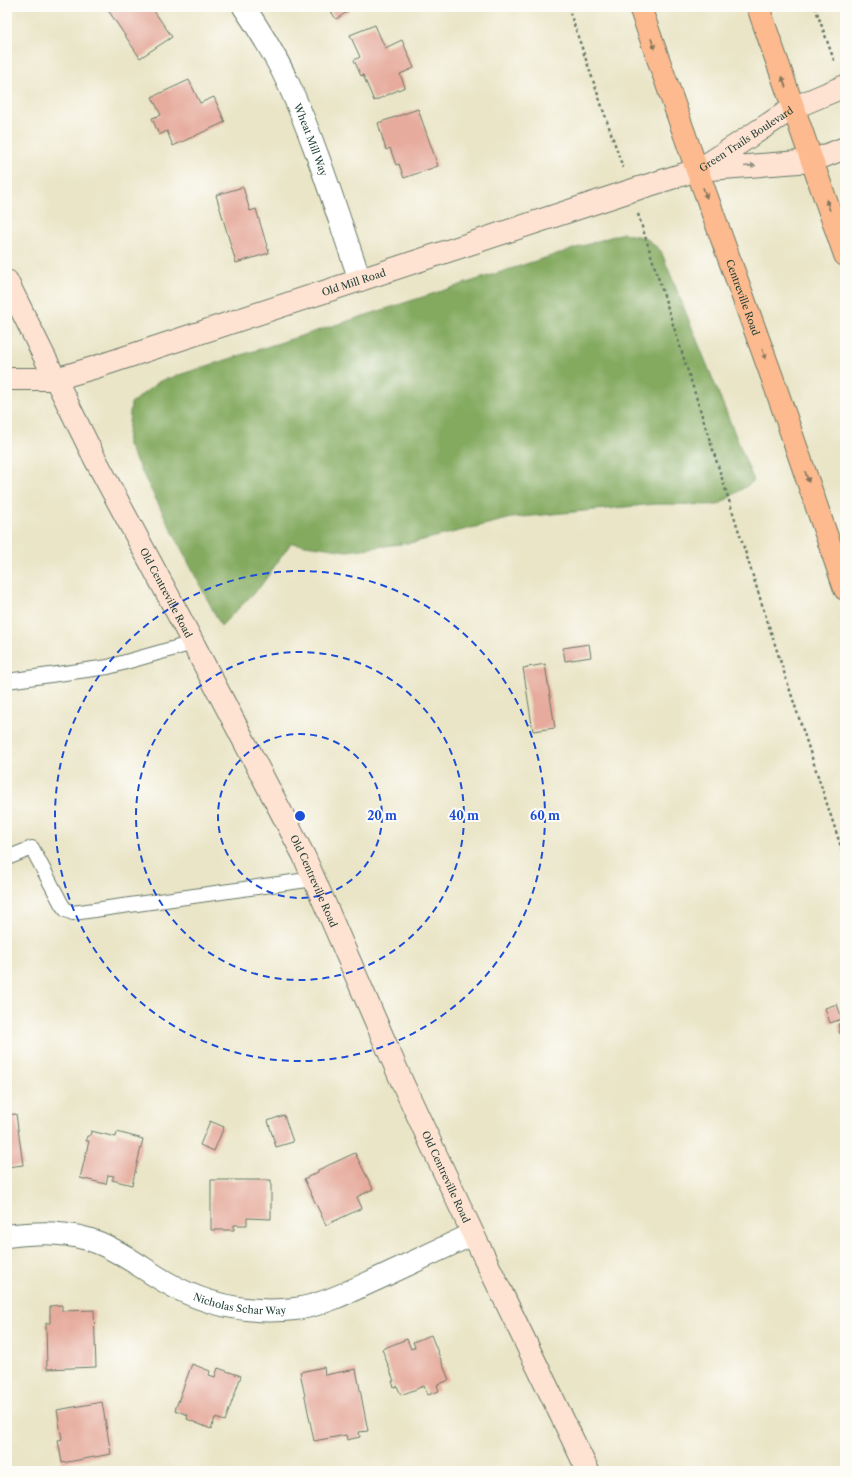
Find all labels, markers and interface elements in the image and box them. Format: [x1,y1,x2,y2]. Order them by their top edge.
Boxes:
one-way arrow [650,38,656,50]
one-way arrow [781,76,787,88]
street label: Wheat Mill Way [291,100,331,178]
street label: Green Trails Boulevard [697,103,795,174]
one-way arrow [744,162,756,169]
one-way arrow [703,187,709,199]
one-way arrow [824,198,830,210]
street label: Centreville Road [723,257,763,337]
street label: Old Mill Road [320,265,387,299]
one-way arrow [762,349,768,361]
one-way arrow [804,472,810,484]
street label: Old Centreville Road [137,545,196,640]
text: 20 m [367,808,397,823]
text: 40 m [449,808,479,823]
text: 60 m [530,808,560,823]
centre of rings [293,809,307,823]
street label: Old Centreville Road [287,832,341,929]
street label: Old Centreville Road [419,1129,473,1225]
street label: Nicholas Schar Way [192,1290,287,1317]

